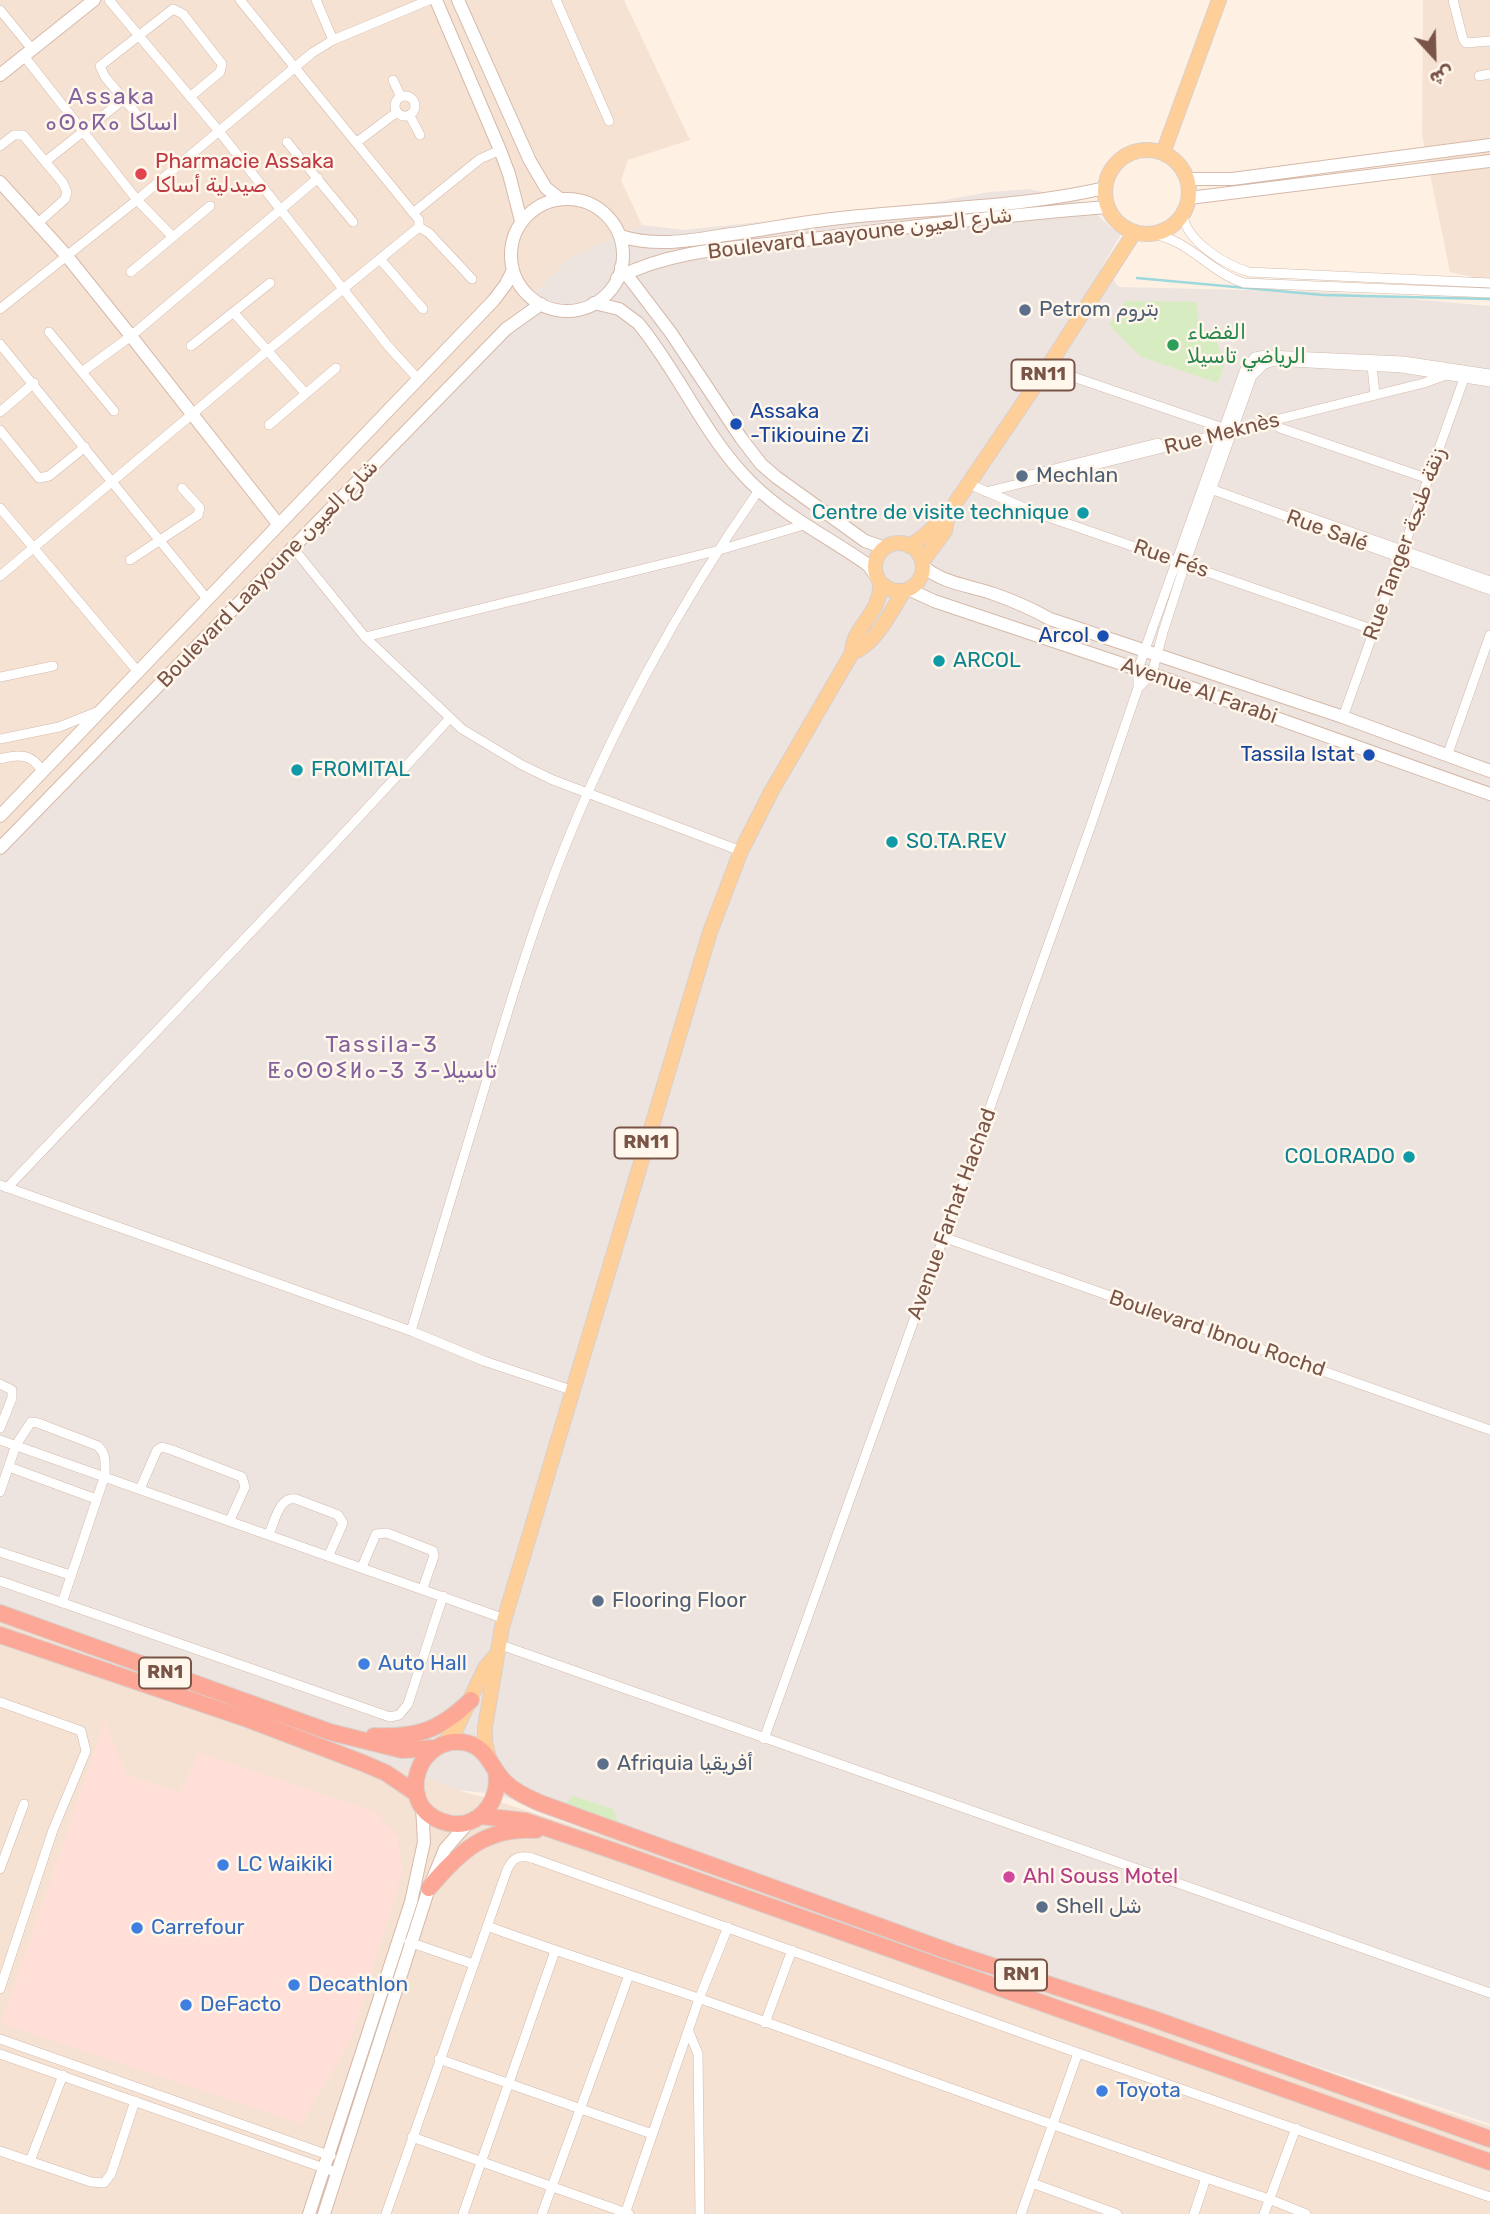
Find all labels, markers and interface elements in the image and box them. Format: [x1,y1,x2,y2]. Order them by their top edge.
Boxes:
north arrow [1399,21,1469,91]
text: ش [1427,61,1458,91]
district label: Assaka ⴰⵙⴰⴽⴰ اساكا [52,83,172,137]
place label: Pharmacie Assaka صيدلية أساكا [155,149,334,199]
marker: Pharmacie Assaka صيدلية أساكا [133,166,149,182]
street label: Boulevard Laayoune شارع العيون [706,203,1014,265]
place label: Petrom بتروم [1039,297,1159,323]
marker: Petrom بتروم [1017,302,1033,318]
place label: الفضاء الرياضي تاسيلا [1187,320,1306,370]
marker: الفضاء الرياضي تاسيلا [1165,337,1181,353]
road number: RN11 [1012,360,1074,390]
place label: Assaka -Tikiouine Zi [750,399,869,449]
street label: Rue Meknès [1162,408,1282,460]
marker: Assaka -Tikiouine Zi [728,416,744,432]
street label: Rue Tanger زنقة طنجة [1358,444,1452,644]
street label: Boulevard Laayoune شارع العيون [152,455,384,693]
place label: Mechlan [1036,463,1118,489]
marker: Mechlan [1014,468,1030,484]
place label: Centre de visite technique [812,500,1069,526]
marker: Centre de visite technique [1075,505,1091,521]
street label: Rue Salé [1283,505,1371,557]
street label: Rue Fés [1130,534,1212,584]
place label: Arcol [1038,623,1089,649]
marker: Arcol [1095,628,1111,644]
place label: ARCOL [953,648,1021,674]
marker: ARCOL [931,653,947,669]
street label: Avenue Al Farabi [1118,653,1280,729]
place label: Tassila Istat [1241,742,1355,768]
marker: Tassila Istat [1361,747,1377,763]
place label: FROMITAL [311,757,410,783]
marker: FROMITAL [289,762,305,778]
place label: SO.TA.REV [906,829,1007,855]
marker: SO.TA.REV [884,834,900,850]
district label: Tassila-3 ⵟⴰⵙⵙⵉⵍⴰ-3 3-تاسيلا [279,1031,485,1085]
street label: Avenue Farhat Hachad [902,1105,1002,1323]
road number: RN11 [614,1128,678,1158]
place label: COLORADO [1284,1144,1395,1170]
marker: COLORADO [1401,1149,1417,1165]
street label: Boulevard Ibnou Rochd [1106,1285,1328,1383]
place label: Flooring Floor [612,1588,746,1614]
marker: Flooring Floor [590,1593,606,1609]
place label: Auto Hall [378,1651,467,1677]
marker: Auto Hall [356,1656,372,1672]
road number: RN1 [139,1658,191,1688]
place label: Afriquia أفريقيا [617,1751,753,1777]
marker: Afriquia أفريقيا [595,1756,611,1772]
place label: LC Waikiki [237,1852,333,1878]
marker: LC Waikiki [215,1857,231,1873]
place label: Ahl Souss Motel [1023,1864,1178,1890]
marker: Ahl Souss Motel [1001,1869,1017,1885]
place label: Shell شل [1056,1894,1142,1920]
marker: Shell شل [1034,1899,1050,1915]
place label: Carrefour [151,1915,245,1941]
marker: Carrefour [129,1920,145,1936]
road number: RN1 [995,1960,1047,1991]
place label: Decathlon [308,1972,408,1998]
marker: Decathlon [286,1977,302,1993]
place label: DeFacto [200,1992,281,2018]
marker: DeFacto [178,1997,194,2013]
place label: Toyota [1116,2078,1181,2104]
marker: Toyota [1094,2083,1110,2099]

